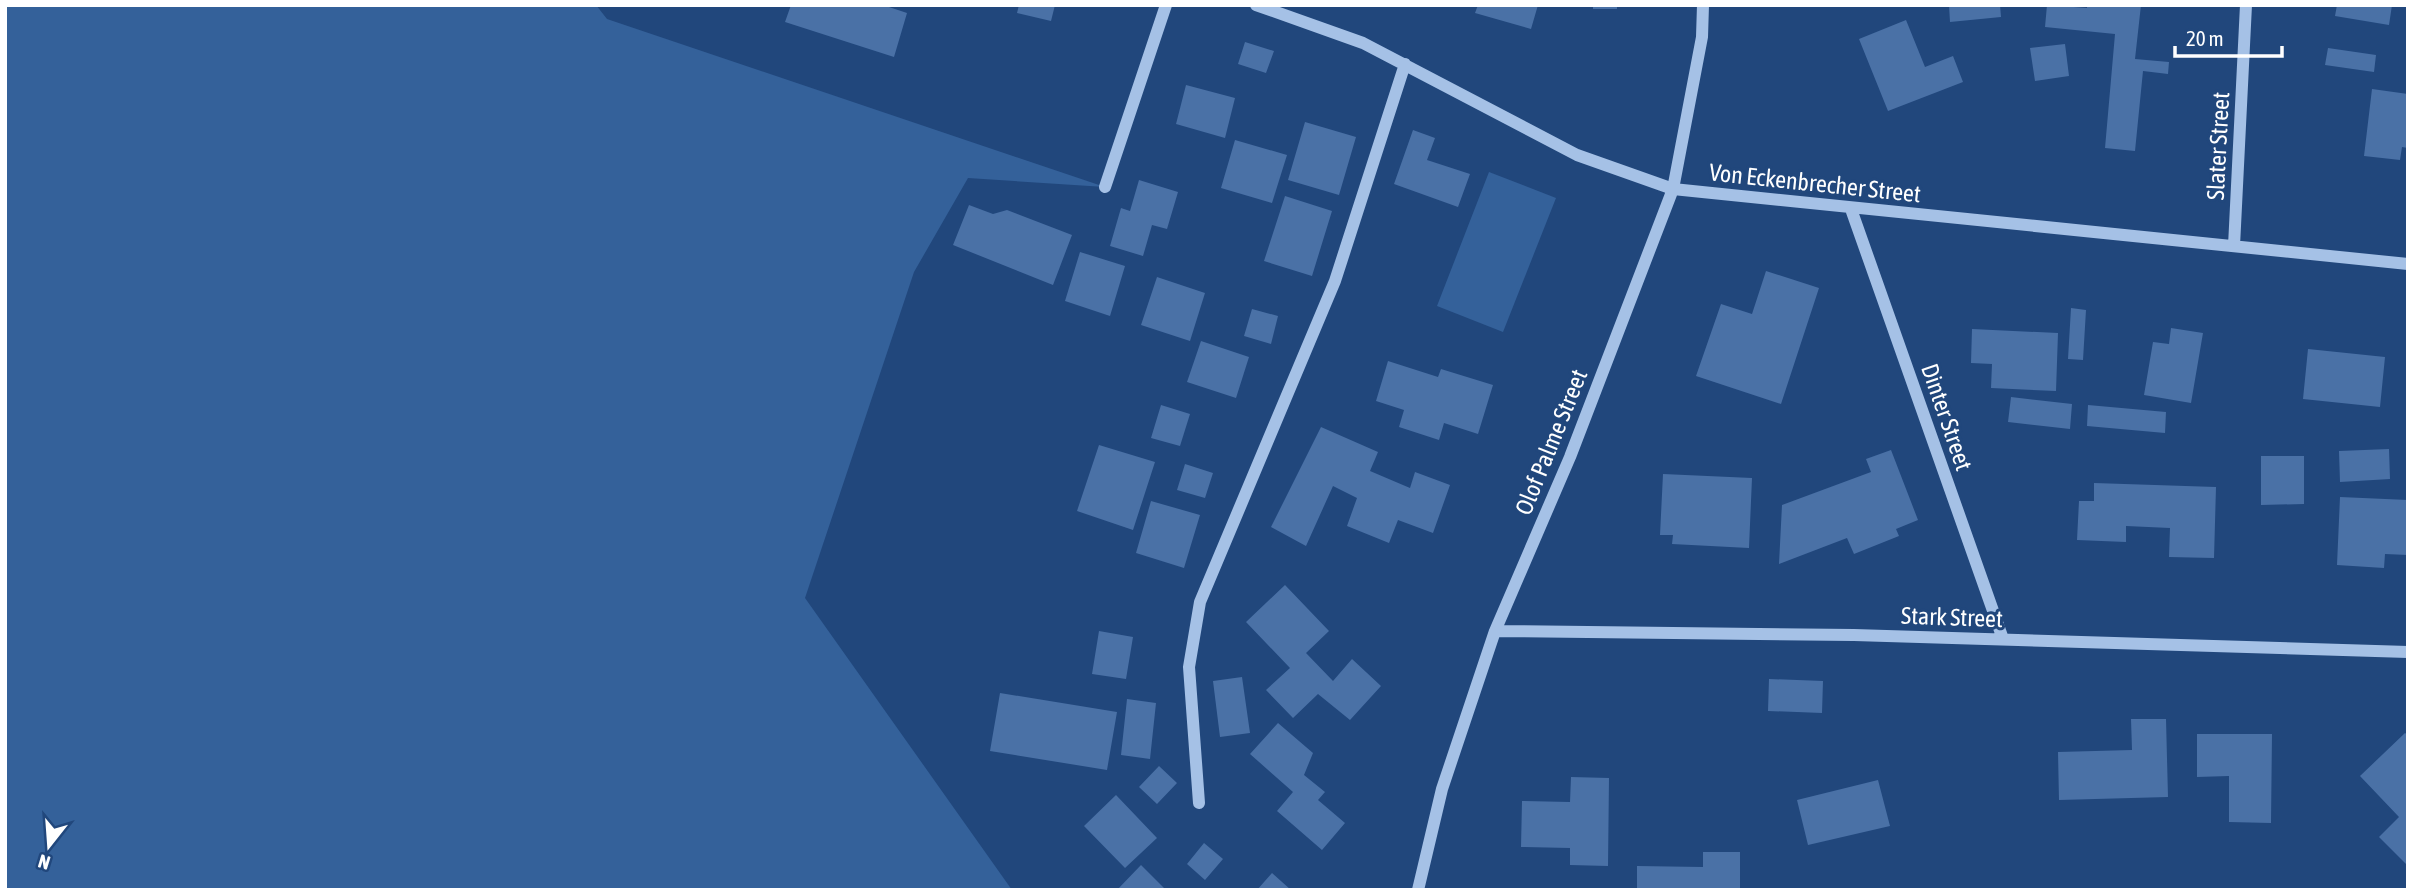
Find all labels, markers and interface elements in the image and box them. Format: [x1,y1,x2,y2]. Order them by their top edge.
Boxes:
scale bar [2175,14,2282,58]
text: 20 m [2186,26,2224,50]
street label: Slater Street [2202,91,2234,201]
street label: Von Eckenbrecher Street [1708,158,1922,208]
street label: Dinter Street [1916,360,1978,474]
street label: Olof Palme Street [1510,365,1592,519]
street label: Stark Street [1901,602,2003,632]
north arrow [14,811,84,881]
text: N [35,850,53,874]

